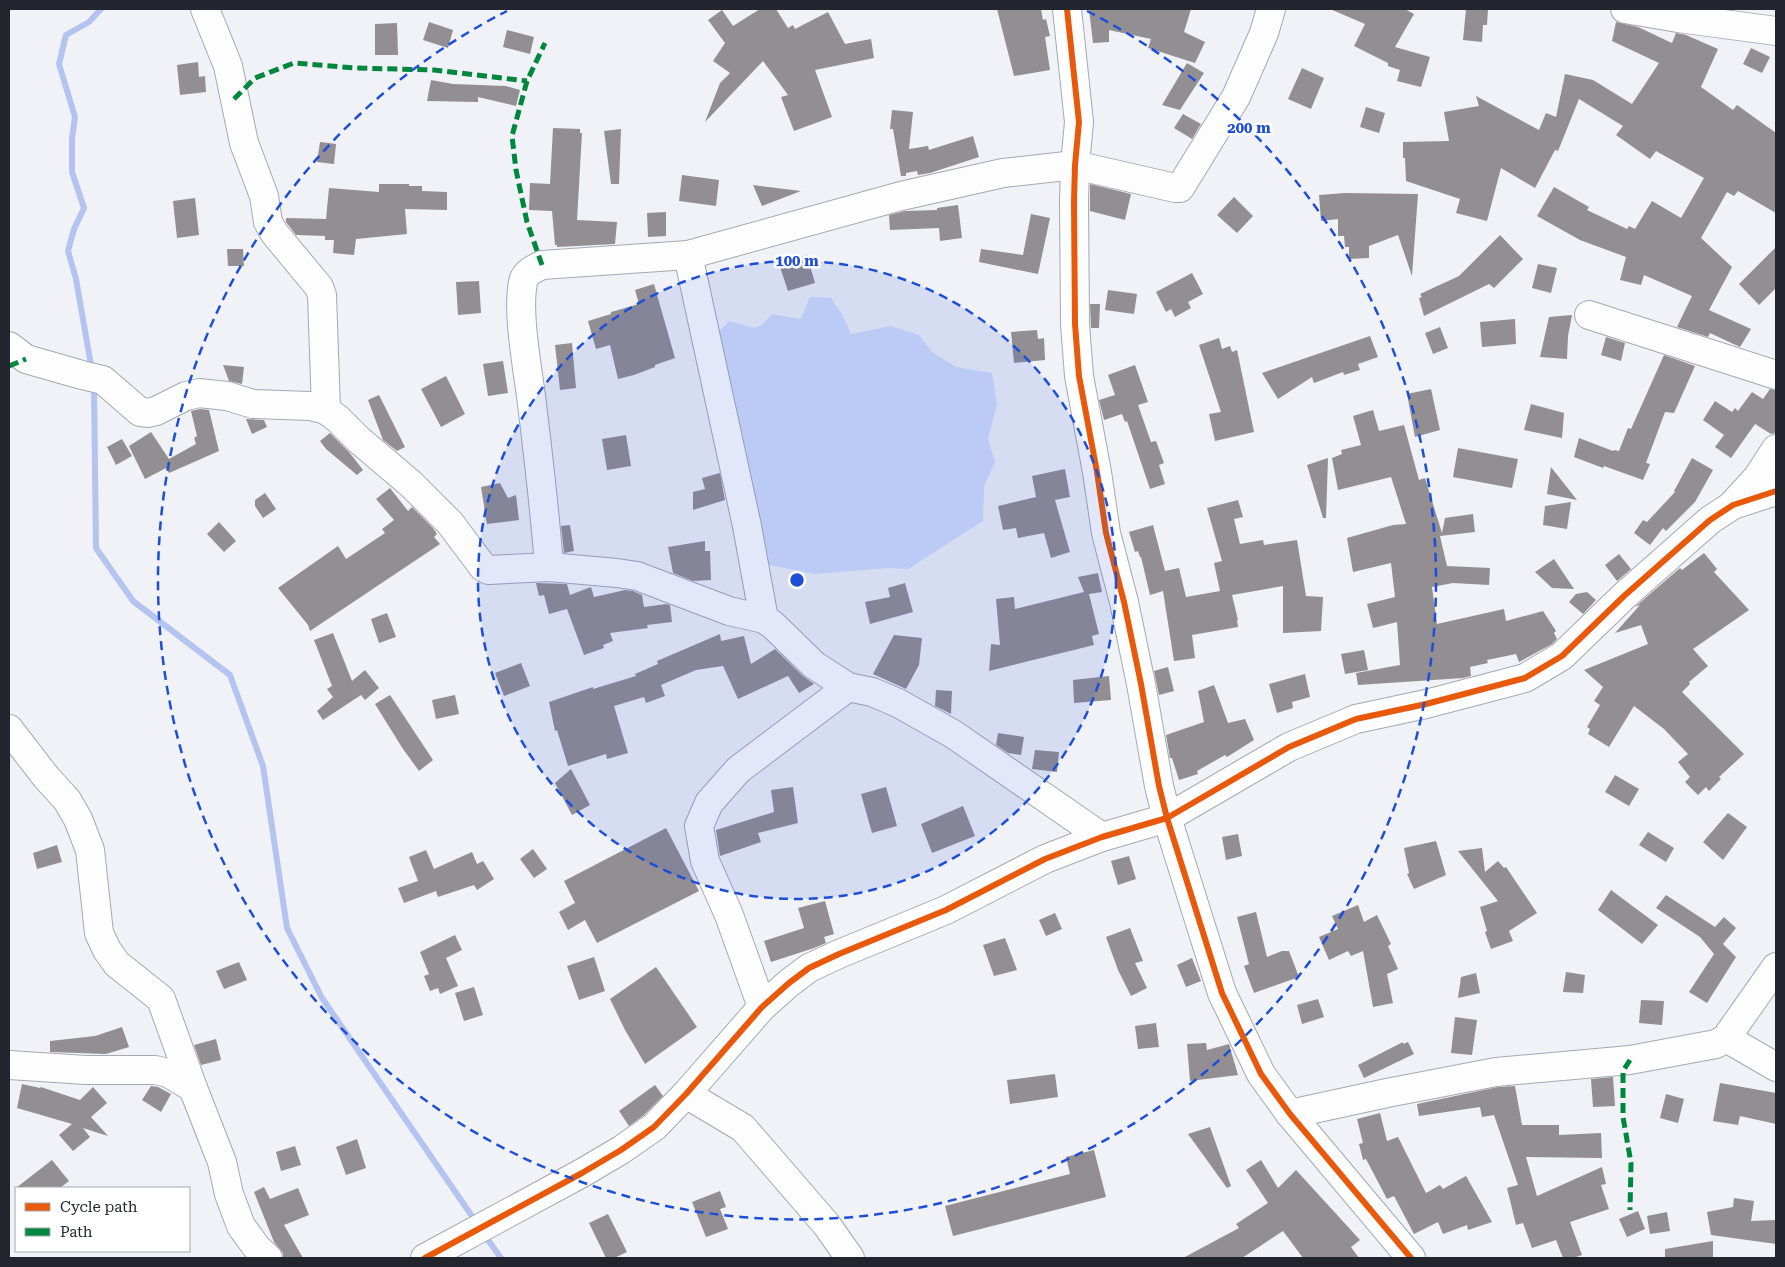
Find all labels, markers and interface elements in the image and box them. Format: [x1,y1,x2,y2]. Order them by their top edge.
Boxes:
text: 200 m [1227,119,1271,137]
text: 100 m [775,252,819,270]
centre of rings [788,571,806,589]
legend [15,1187,190,1252]
text: Cycle path [60,1198,138,1216]
text: Path [60,1223,93,1241]

